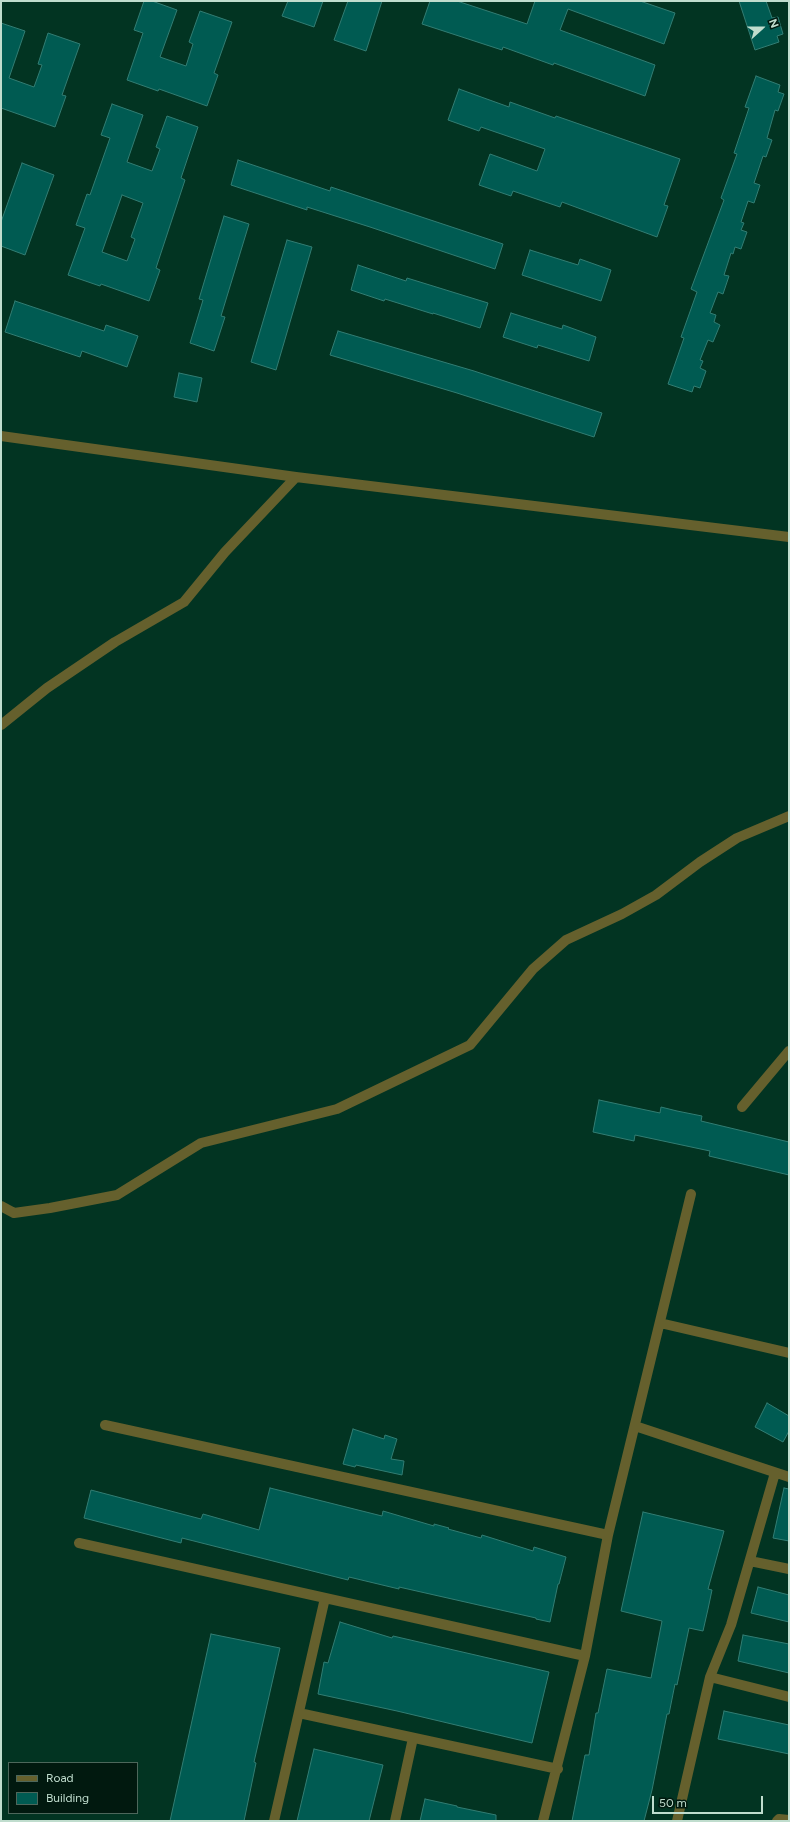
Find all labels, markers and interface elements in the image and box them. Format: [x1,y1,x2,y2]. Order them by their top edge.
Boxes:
north arrow [742,8,782,48]
text: N [766,17,781,30]
legend [8,1762,138,1814]
text: Road [46,1771,74,1785]
scale bar [654,1788,765,1814]
text: Building [46,1791,89,1805]
text: 50 m [659,1796,687,1810]

